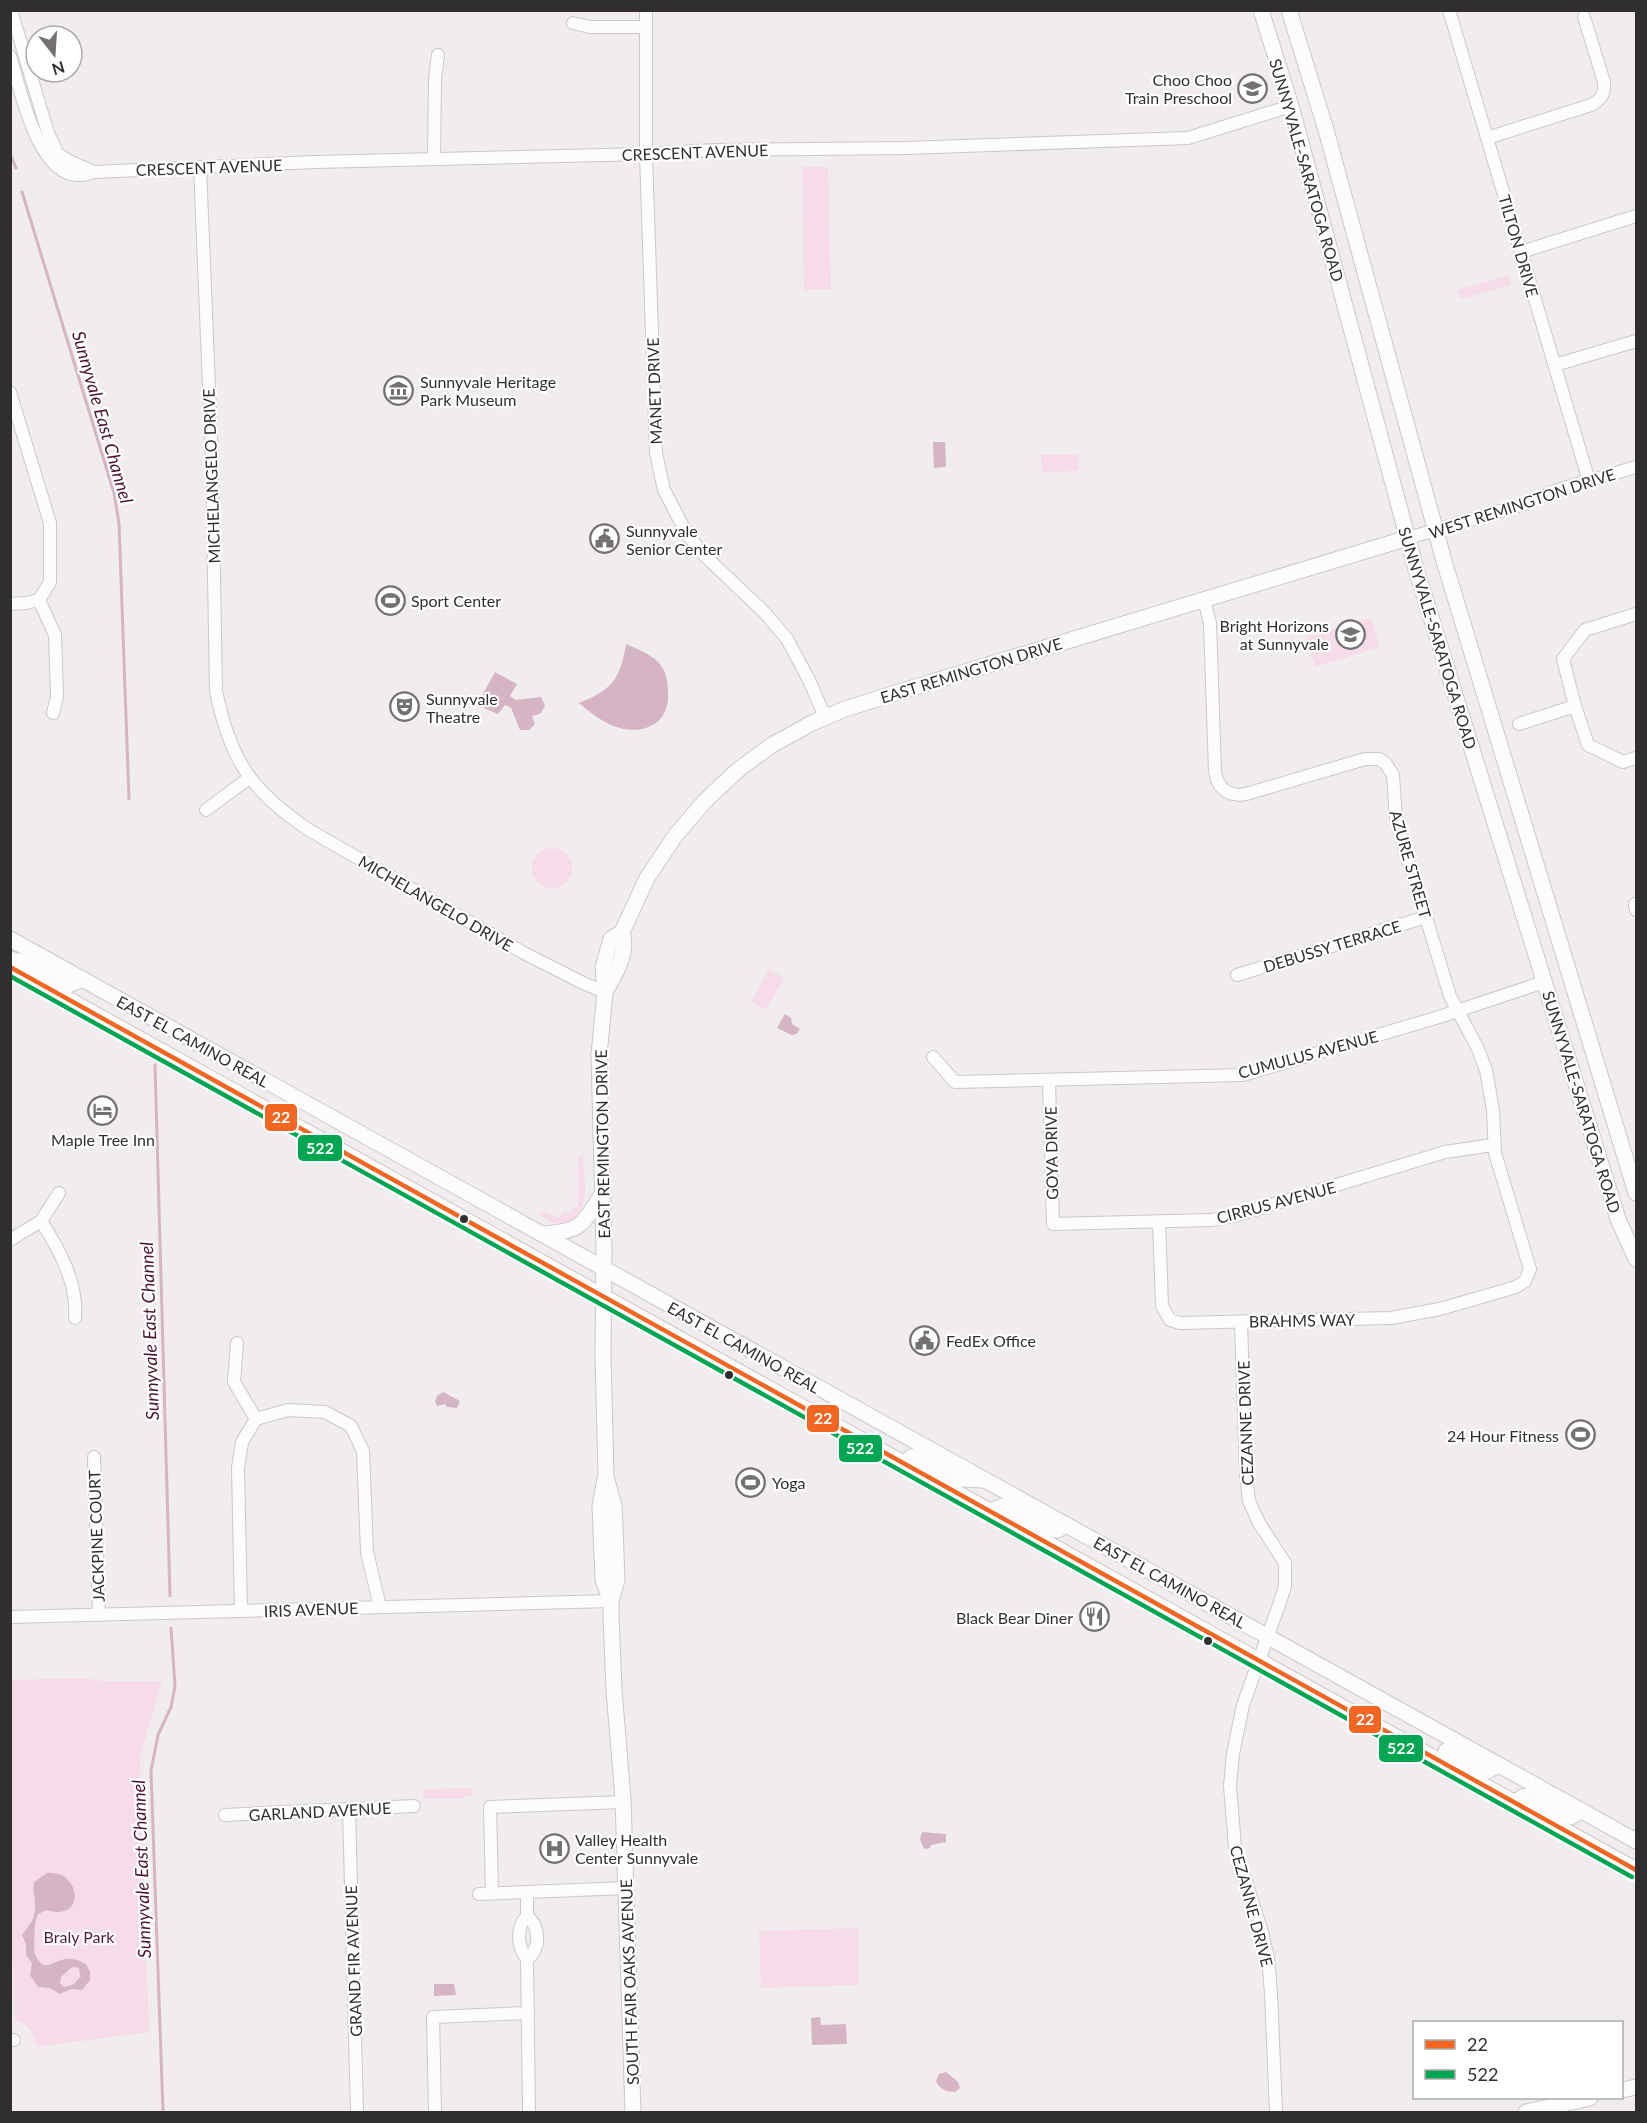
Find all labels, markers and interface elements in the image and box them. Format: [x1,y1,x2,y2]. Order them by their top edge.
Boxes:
north arrow [24,24,84,84]
street label: SUNNYVALE-SARATOGA ROAD [1266,56,1348,284]
text: N [50,58,67,80]
place label: Choo Choo Train Preschool [1125,70,1232,107]
school or university icon: Choo Choo Train Preschool [1237,72,1269,104]
street label: CRESCENT AVENUE [621,140,769,164]
street label: CRESCENT AVENUE [135,155,283,179]
street label: TILTON DRIVE [1495,193,1543,299]
water label: Sunnyvale East Channel [68,328,138,506]
street label: MANET DRIVE [643,337,665,445]
place label: Sunnyvale Heritage Park Museum [420,372,556,409]
museum icon: Sunnyvale Heritage Park Museum [383,374,415,406]
street label: MICHELANGELO DRIVE [198,388,224,564]
street label: WEST REMINGTON DRIVE [1426,464,1618,542]
place label: Sunnyvale Senior Center [626,521,722,558]
public building icon: Sunnyvale Senior Center [589,523,621,555]
street label: SUNNYVALE-SARATOGA ROAD [1395,525,1481,751]
sports icon: Sport Center [374,584,406,616]
place label: Sport Center [411,591,501,610]
place label: Bright Horizons at Sunnyvale [1219,616,1329,653]
school or university icon: Bright Horizons at Sunnyvale [1334,618,1366,650]
street label: EAST REMINGTON DRIVE [878,633,1064,707]
place label: Sunnyvale Theatre [426,689,498,726]
theatre icon: Sunnyvale Theatre [389,691,421,723]
street label: AZURE STREET [1386,808,1436,921]
street label: MICHELANGELO DRIVE [355,851,517,955]
street label: DEBUSSY TERRACE [1261,916,1403,976]
street label: SUNNYVALE-SARATOGA ROAD [1539,989,1625,1215]
street label: EAST EL CAMINO REAL [114,991,272,1091]
street label: CUMULUS AVENUE [1236,1026,1380,1082]
street label: EAST REMINGTON DRIVE [591,1049,613,1239]
hotel icon: Maple Tree Inn [87,1095,119,1127]
line badge: 22 [264,1103,298,1132]
street label: GOYA DRIVE [1041,1106,1061,1200]
text: 22 [272,1107,290,1126]
place label: Maple Tree Inn [51,1130,155,1149]
line badge: 522 [297,1134,343,1162]
text: 522 [306,1138,334,1157]
street label: CIRRUS AVENUE [1214,1177,1338,1227]
unlabelled marker [458,1213,470,1225]
water label: Sunnyvale East Channel [135,1241,163,1421]
street label: EAST EL CAMINO REAL [665,1297,823,1397]
street label: BRAHMS WAY [1249,1310,1355,1330]
public building icon: FedEx Office [909,1324,941,1356]
place label: FedEx Office [946,1331,1036,1350]
street label: CEZANNE DRIVE [1233,1360,1257,1486]
unlabelled marker [723,1369,735,1381]
line badge: 22 [806,1404,840,1433]
text: 22 [814,1408,832,1427]
sports icon: 24 Hour Fitness [1564,1419,1596,1451]
place label: 24 Hour Fitness [1447,1426,1559,1445]
line badge: 522 [838,1434,883,1463]
text: 522 [846,1438,874,1457]
sports icon: Yoga [735,1466,767,1498]
street label: JACKPINE COURT [84,1469,108,1602]
place label: Yoga [772,1473,806,1492]
street label: EAST EL CAMINO REAL [1091,1532,1249,1632]
street label: IRIS AVENUE [263,1598,359,1620]
restaurant icon: Black Bear Diner [1078,1601,1110,1633]
place label: Black Bear Diner [956,1608,1073,1627]
unlabelled marker [1202,1635,1214,1647]
line badge: 22 [1348,1705,1382,1734]
text: 22 [1356,1709,1374,1728]
line badge: 522 [1378,1734,1424,1763]
text: 522 [1387,1738,1415,1757]
water label: Sunnyvale East Channel [127,1779,155,1959]
street label: GARLAND AVENUE [248,1798,392,1824]
place label: Valley Health Center Sunnyvale [575,1830,698,1867]
hospital icon: Valley Health Center Sunnyvale [538,1832,570,1864]
street label: CEZANNE DRIVE [1227,1843,1277,1969]
street label: SOUTH FAIR OAKS AVENUE [616,1879,642,2085]
street label: GRAND FIR AVENUE [341,1885,365,2037]
park label: Braly Park [44,1927,115,1946]
legend [1413,2021,1623,2099]
text: 22 [1467,2033,1488,2055]
text: 522 [1467,2063,1498,2085]

